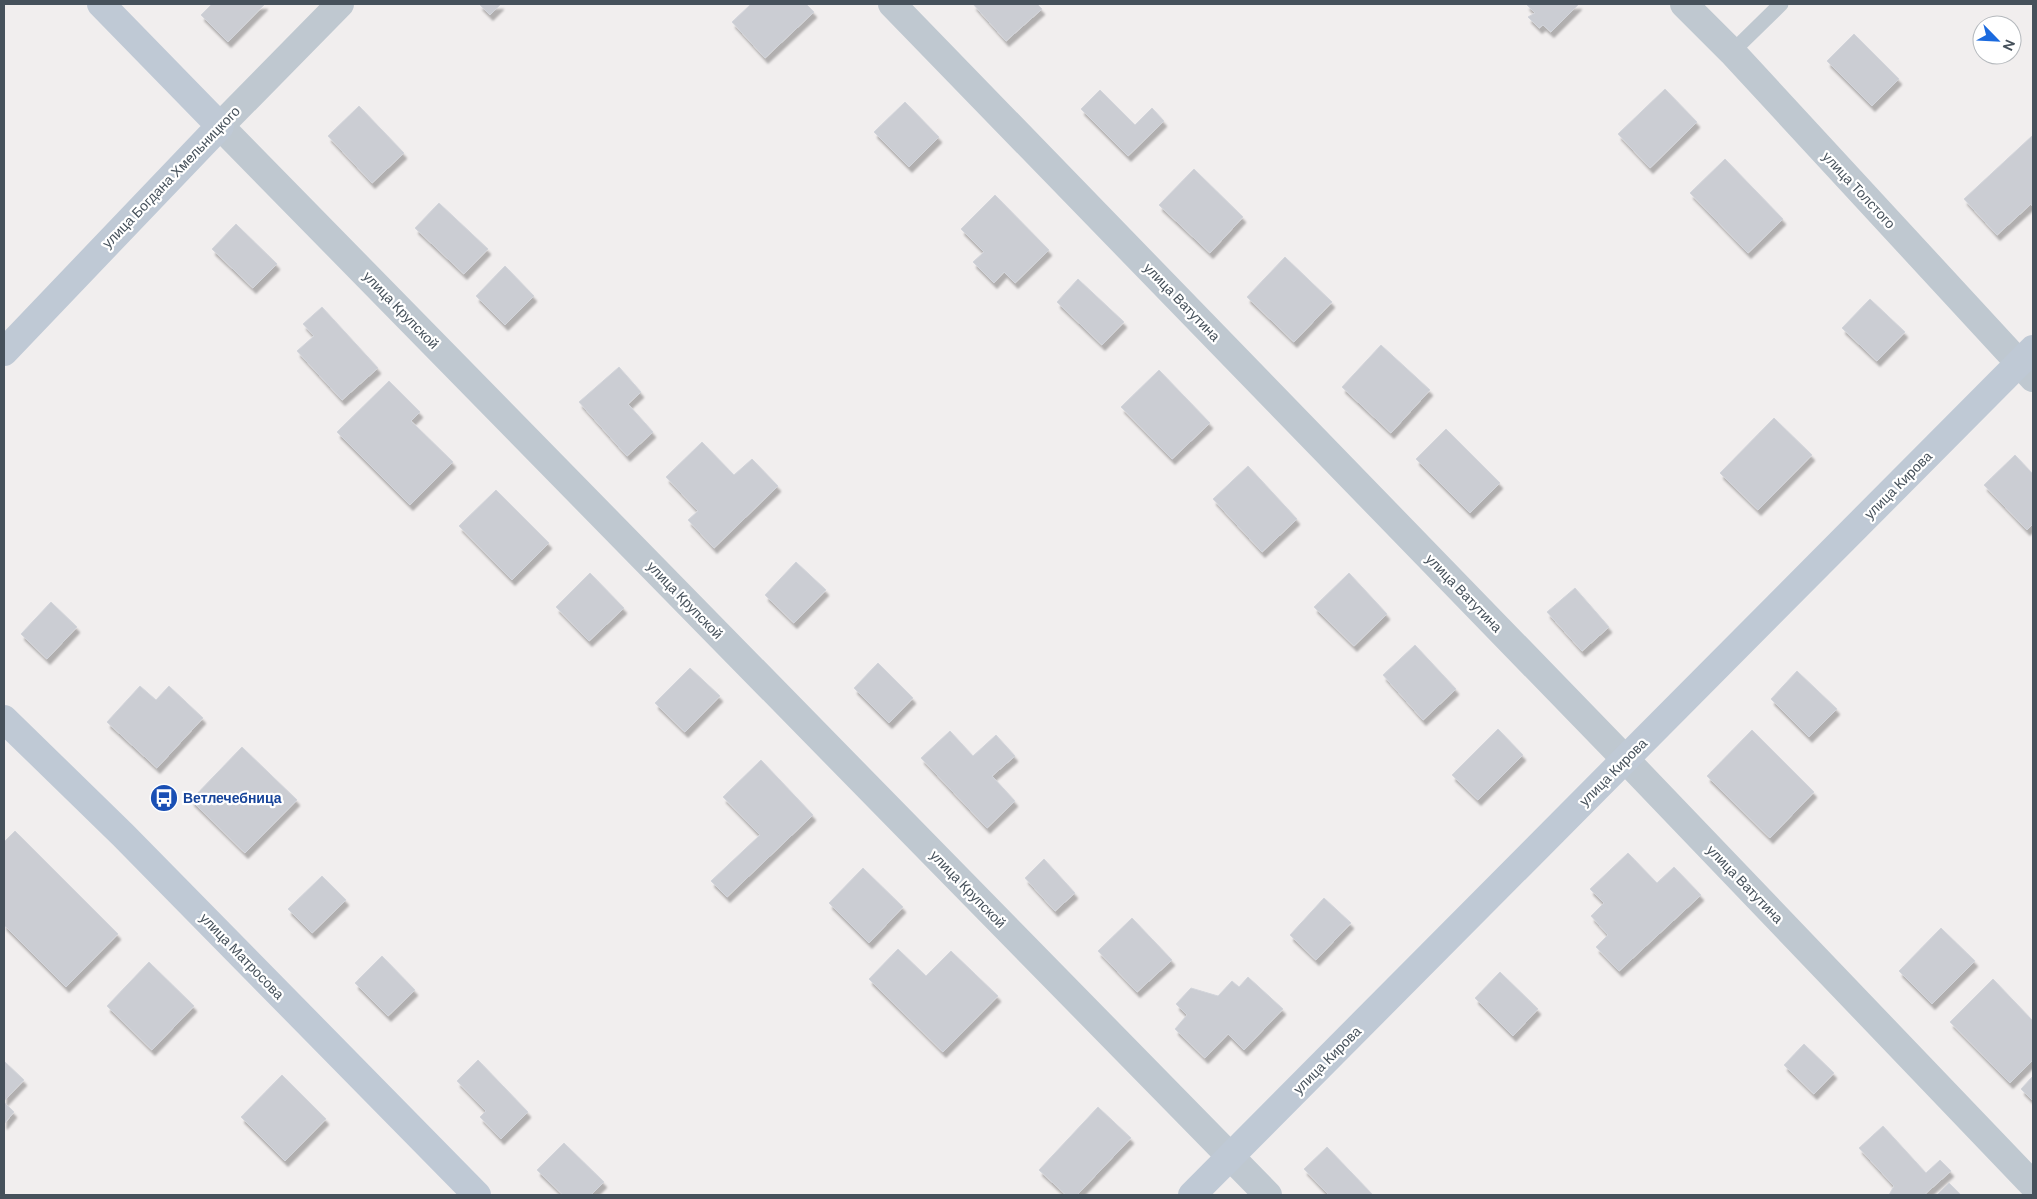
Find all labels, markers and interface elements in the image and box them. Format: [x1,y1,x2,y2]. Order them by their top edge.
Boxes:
north arrow [1972,15,2022,65]
text: N [1999,37,2019,54]
street label: улица Богдана Хмельницкого [98,102,244,252]
street label: улица Толстого [1819,148,1899,232]
street label: улица Ватутина [1140,259,1224,345]
street label: улица Крупской [359,267,443,353]
street label: улица Кирова [1860,447,1936,523]
street label: улица Ватутина [1422,550,1506,636]
street label: улица Крупской [643,557,727,643]
street label: улица Кирова [1575,734,1651,810]
bus stop icon: Ветлечебница [149,783,179,813]
place label: Ветлечебница [183,789,282,807]
street label: улица Ватутина [1703,841,1787,927]
street label: улица Крупской [926,846,1010,932]
street label: улица Матросова [196,909,288,1003]
street label: улица Кирова [1289,1022,1365,1098]

